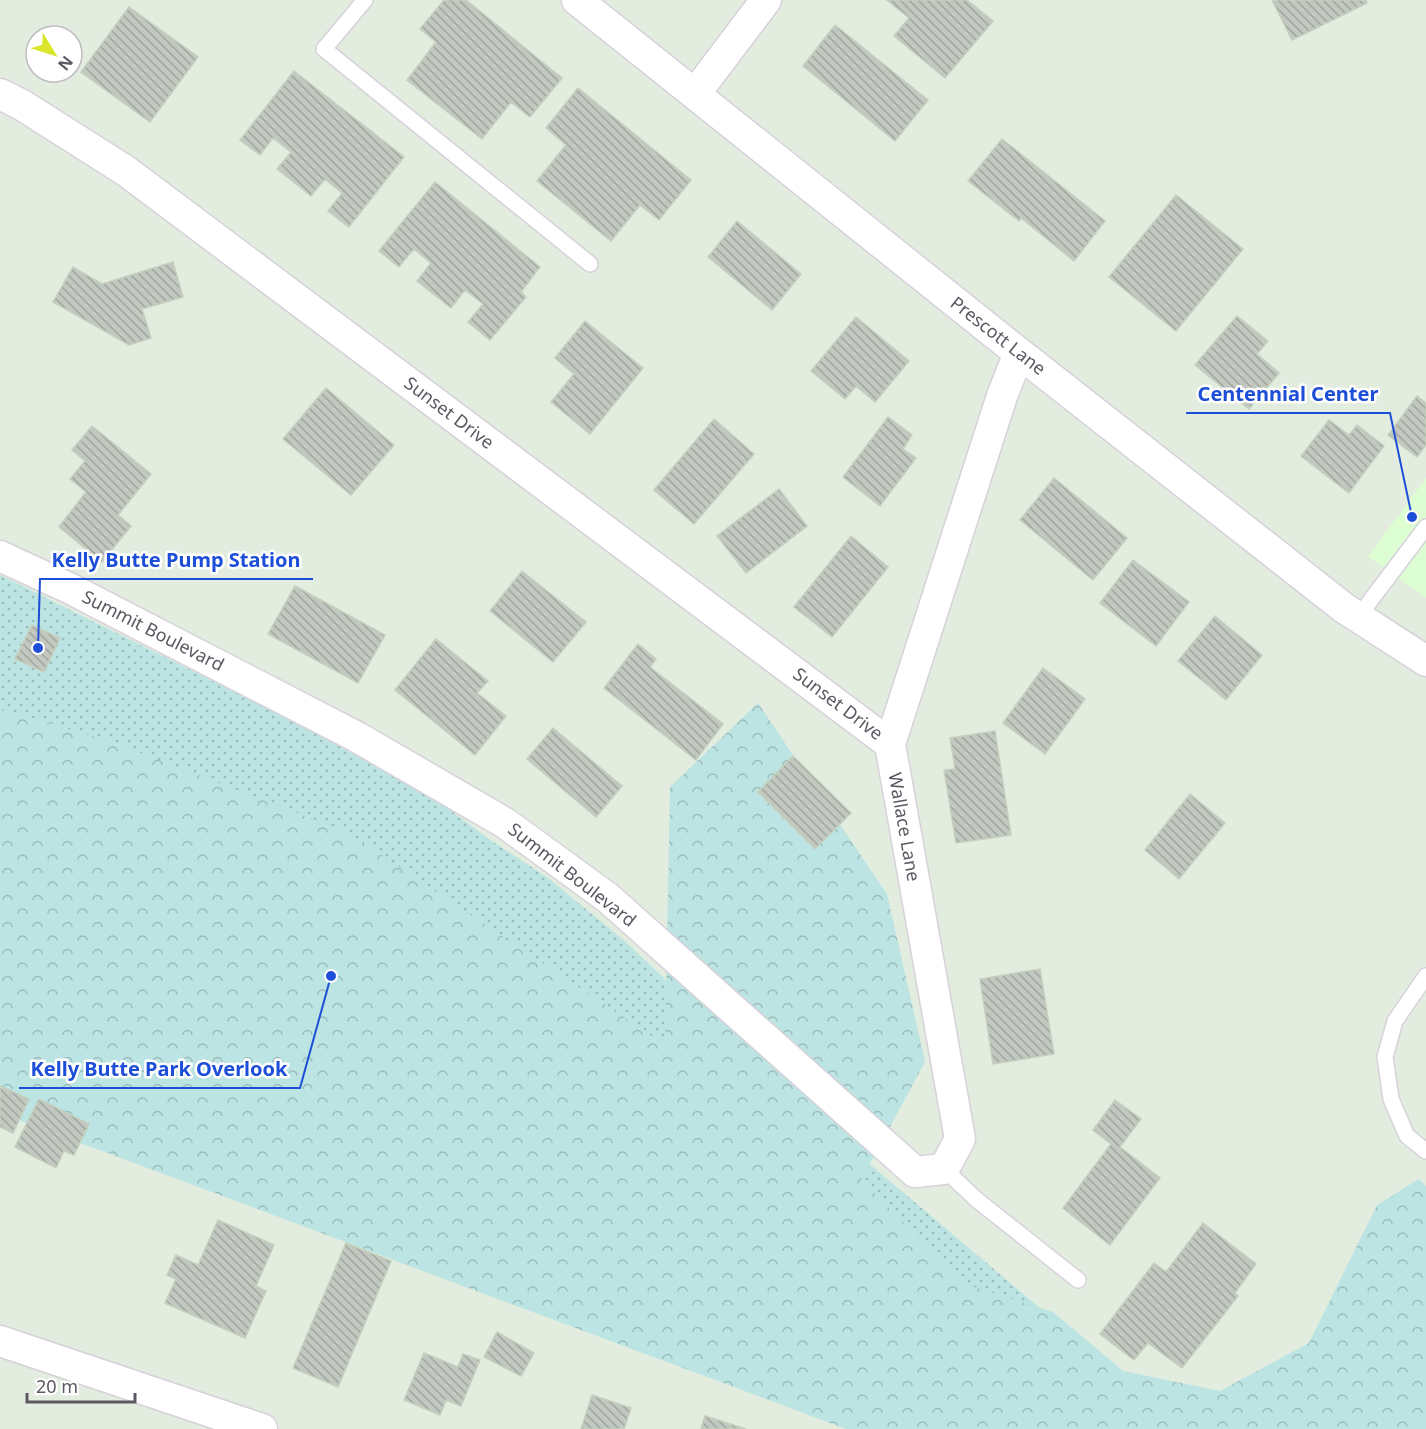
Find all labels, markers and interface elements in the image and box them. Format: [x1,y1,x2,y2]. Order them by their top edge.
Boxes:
north arrow [24,24,84,84]
text: N [53,51,78,75]
street label: Prescott Lane [946,290,1051,380]
street label: Sunset Drive [400,371,499,454]
callout: Centennial Center [1186,375,1390,413]
text: Centennial Center [1198,380,1378,407]
callout: Kelly Butte Pump Station [40,541,313,579]
text: Kelly Butte Pump Station [51,546,301,573]
street label: Summit Boulevard [78,584,228,676]
street label: Sunset Drive [789,662,888,745]
street label: Wallace Lane [884,771,926,883]
street label: Summit Boulevard [504,817,641,932]
callout: Kelly Butte Park Overlook [19,1050,300,1088]
text: Kelly Butte Park Overlook [31,1055,288,1082]
scale bar [27,1366,135,1404]
text: 20 m [36,1374,78,1398]

